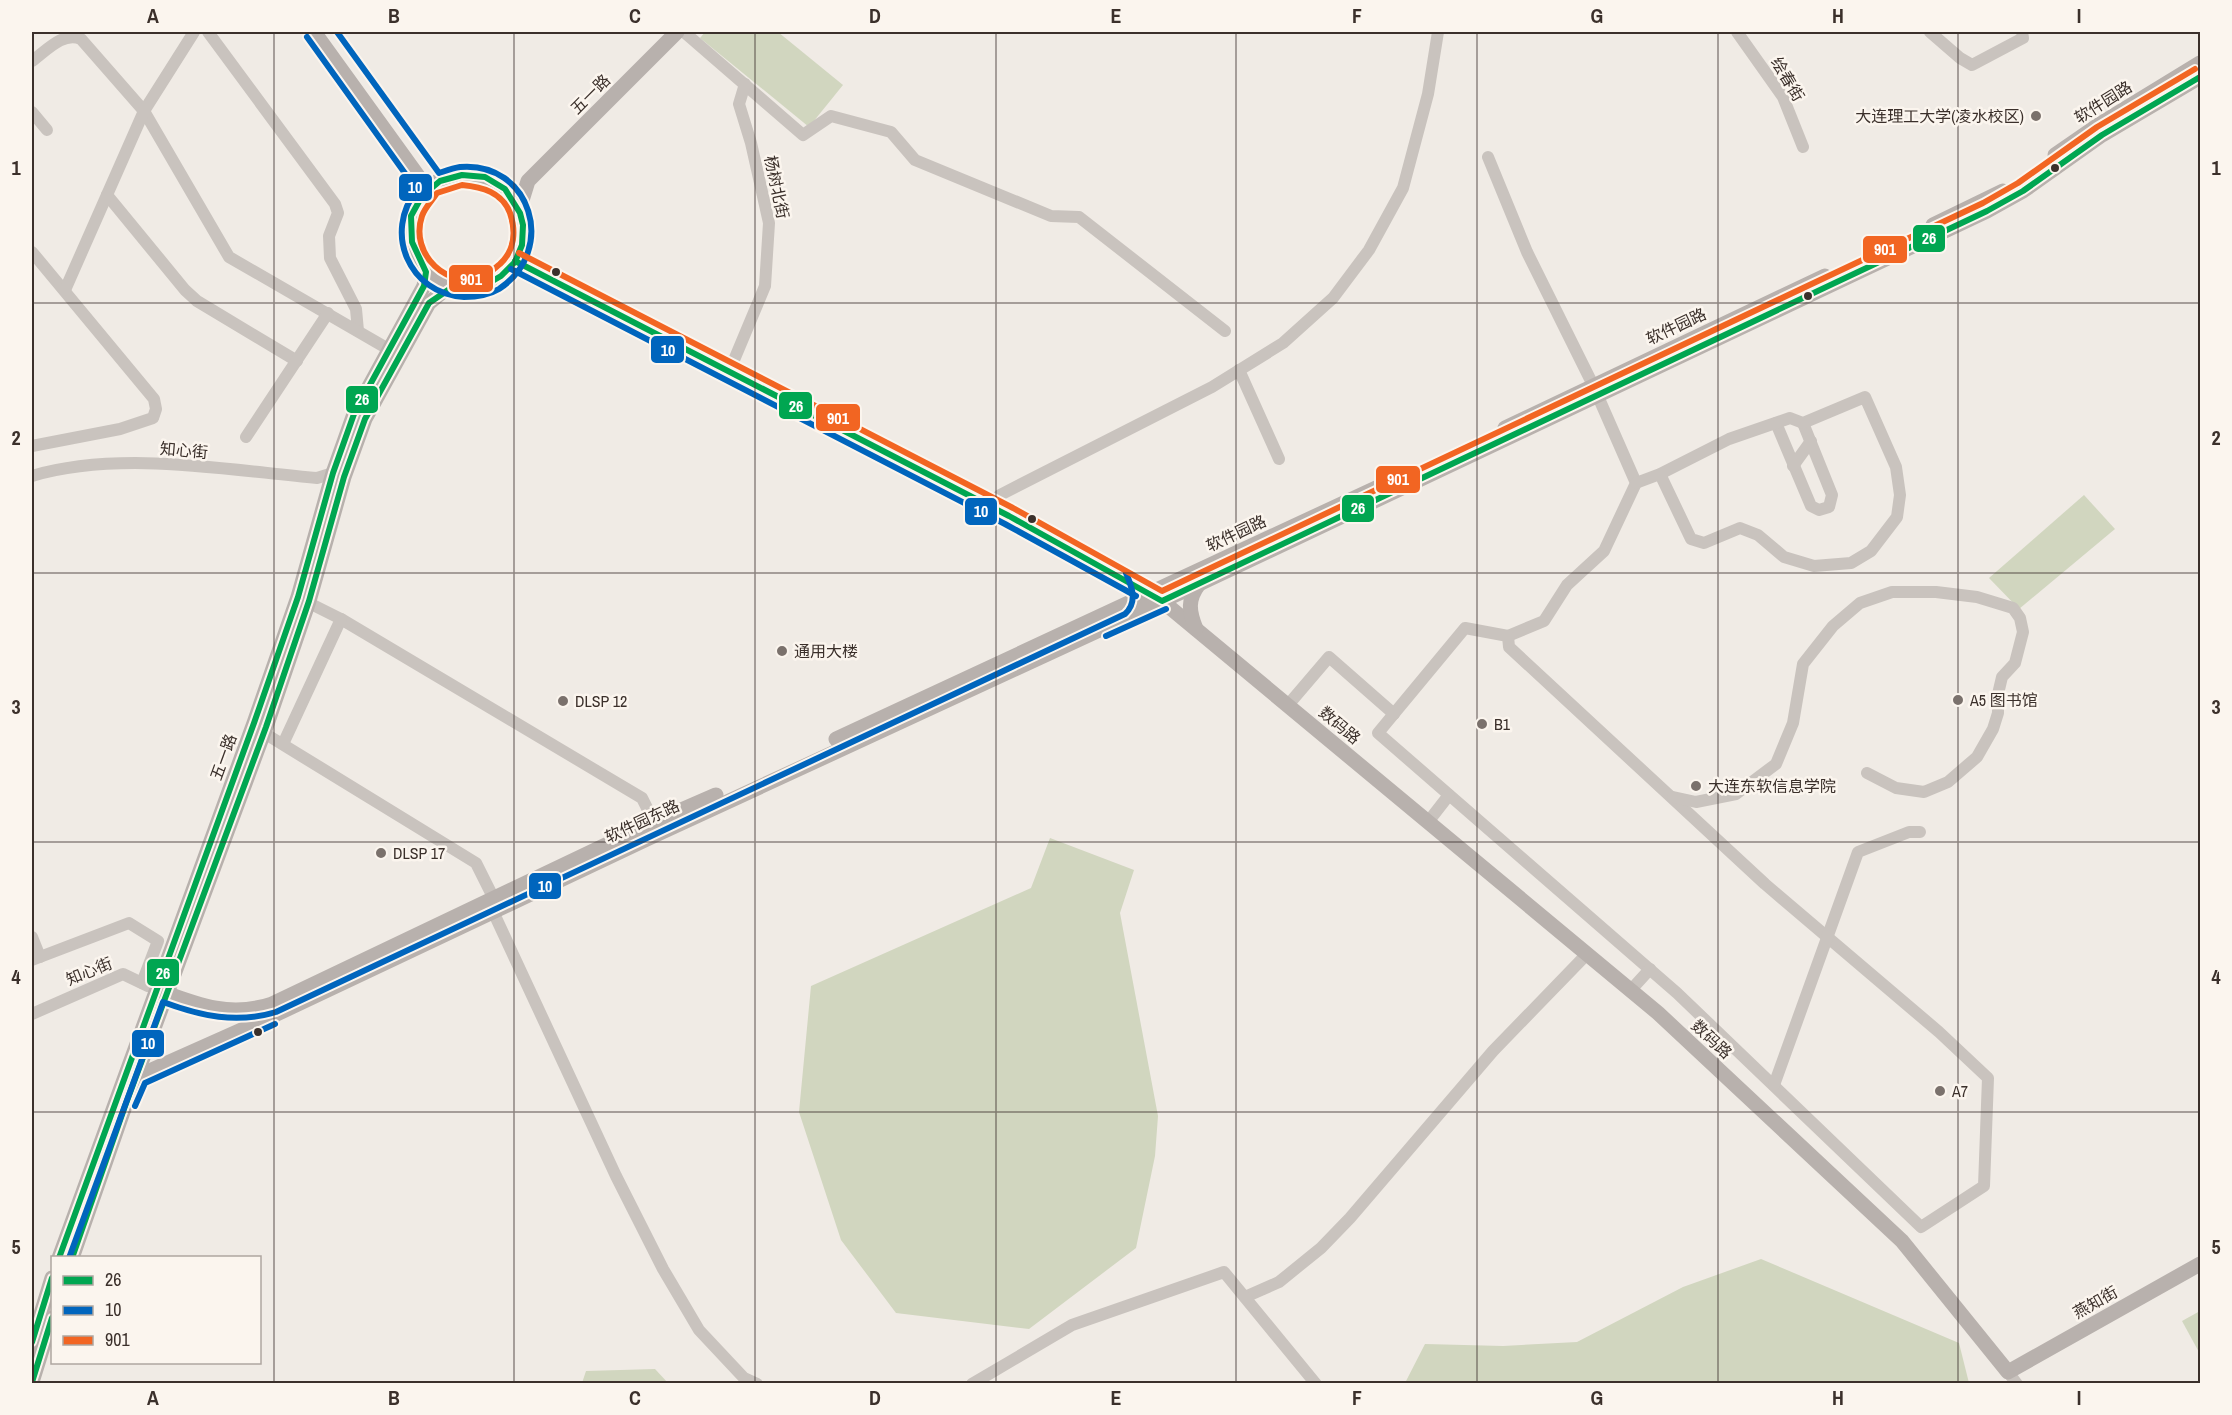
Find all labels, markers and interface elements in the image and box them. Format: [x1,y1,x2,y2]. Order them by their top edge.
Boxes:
text: A [147,2,159,29]
text: B [388,2,400,29]
text: C [629,2,641,29]
text: D [869,2,881,29]
text: E [1111,2,1122,29]
text: F [1352,2,1362,29]
text: G [1591,2,1603,29]
text: H [1832,2,1844,29]
text: I [2077,2,2081,29]
street label: 绘春街 [1766,53,1810,105]
street label: 五一路 [565,69,615,119]
street label: 软件园路 [2070,76,2136,128]
place label: 大连理工大学(凌水校区) [1855,105,2024,127]
marker: 大连理工大学(凌水校区) [2029,109,2043,123]
street label: 杨树北街 [760,153,794,221]
text: 1 [11,154,21,181]
text: 1 [2211,154,2221,181]
unlabelled marker [2049,162,2061,174]
line badge: 10 [398,173,433,202]
text: 10 [408,176,422,198]
line badge: 26 [1912,224,1946,253]
text: 26 [1922,227,1936,249]
line badge: 901 [1862,235,1908,264]
text: 901 [1874,238,1897,260]
line badge: 901 [448,264,494,293]
unlabelled marker [550,266,562,278]
text: 901 [460,268,483,290]
unlabelled marker [1802,290,1814,302]
street label: 软件园路 [1642,303,1710,349]
line badge: 10 [650,335,685,364]
text: 10 [661,339,675,361]
line badge: 26 [345,385,379,414]
text: 26 [355,388,369,410]
line badge: 26 [778,391,813,420]
text: 26 [789,395,803,417]
line badge: 901 [815,403,861,432]
text: 901 [827,407,850,429]
text: 2 [11,424,21,451]
text: 2 [2211,424,2221,451]
street label: 知心街 [159,437,209,463]
line badge: 901 [1375,465,1421,494]
text: 901 [1387,468,1410,490]
line badge: 26 [1341,494,1375,523]
line badge: 10 [964,497,998,526]
text: 26 [1351,497,1365,519]
text: 10 [974,500,988,522]
street label: 软件园路 [1202,510,1270,556]
unlabelled marker [1026,513,1038,525]
place label: 通用大楼 [794,640,858,662]
marker: 通用大楼 [775,644,789,658]
place label: A5 图书馆 [1969,689,2038,711]
place label: DLSP 12 [575,690,627,712]
text: 3 [11,693,21,720]
marker: A5 图书馆 [1951,693,1965,707]
text: 3 [2211,693,2221,720]
marker: DLSP 12 [556,694,570,708]
street label: 数码路 [1315,701,1365,749]
place label: B1 [1494,713,1511,735]
marker: B1 [1475,717,1489,731]
street label: 五一路 [204,731,242,783]
place label: 大连东软信息学院 [1708,775,1836,797]
marker: 大连东软信息学院 [1689,779,1703,793]
street label: 软件园东路 [601,794,683,848]
place label: DLSP 17 [393,842,445,864]
marker: DLSP 17 [374,846,388,860]
line badge: 10 [528,872,562,900]
text: 10 [538,875,552,897]
street label: 知心街 [63,952,115,990]
line badge: 26 [146,958,180,987]
text: 26 [156,962,170,984]
text: 4 [11,963,21,990]
text: 4 [2211,963,2221,990]
street label: 数码路 [1687,1015,1737,1063]
unlabelled marker [252,1026,264,1038]
line badge: 10 [131,1029,165,1058]
text: 10 [141,1032,155,1054]
place label: A7 [1951,1080,1968,1102]
marker: A7 [1933,1084,1947,1098]
text: 5 [11,1233,21,1260]
text: 5 [2211,1233,2221,1260]
legend [51,1256,261,1364]
text: 26 [105,1267,121,1292]
street label: 燕知街 [2069,1281,2121,1323]
text: 10 [105,1297,121,1322]
text: 901 [105,1327,130,1352]
text: A [147,1384,159,1411]
text: B [388,1384,400,1411]
text: C [629,1384,641,1411]
text: D [869,1384,881,1411]
text: E [1111,1384,1122,1411]
text: F [1352,1384,1362,1411]
text: G [1591,1384,1603,1411]
text: H [1832,1384,1844,1411]
text: I [2077,1384,2081,1411]

